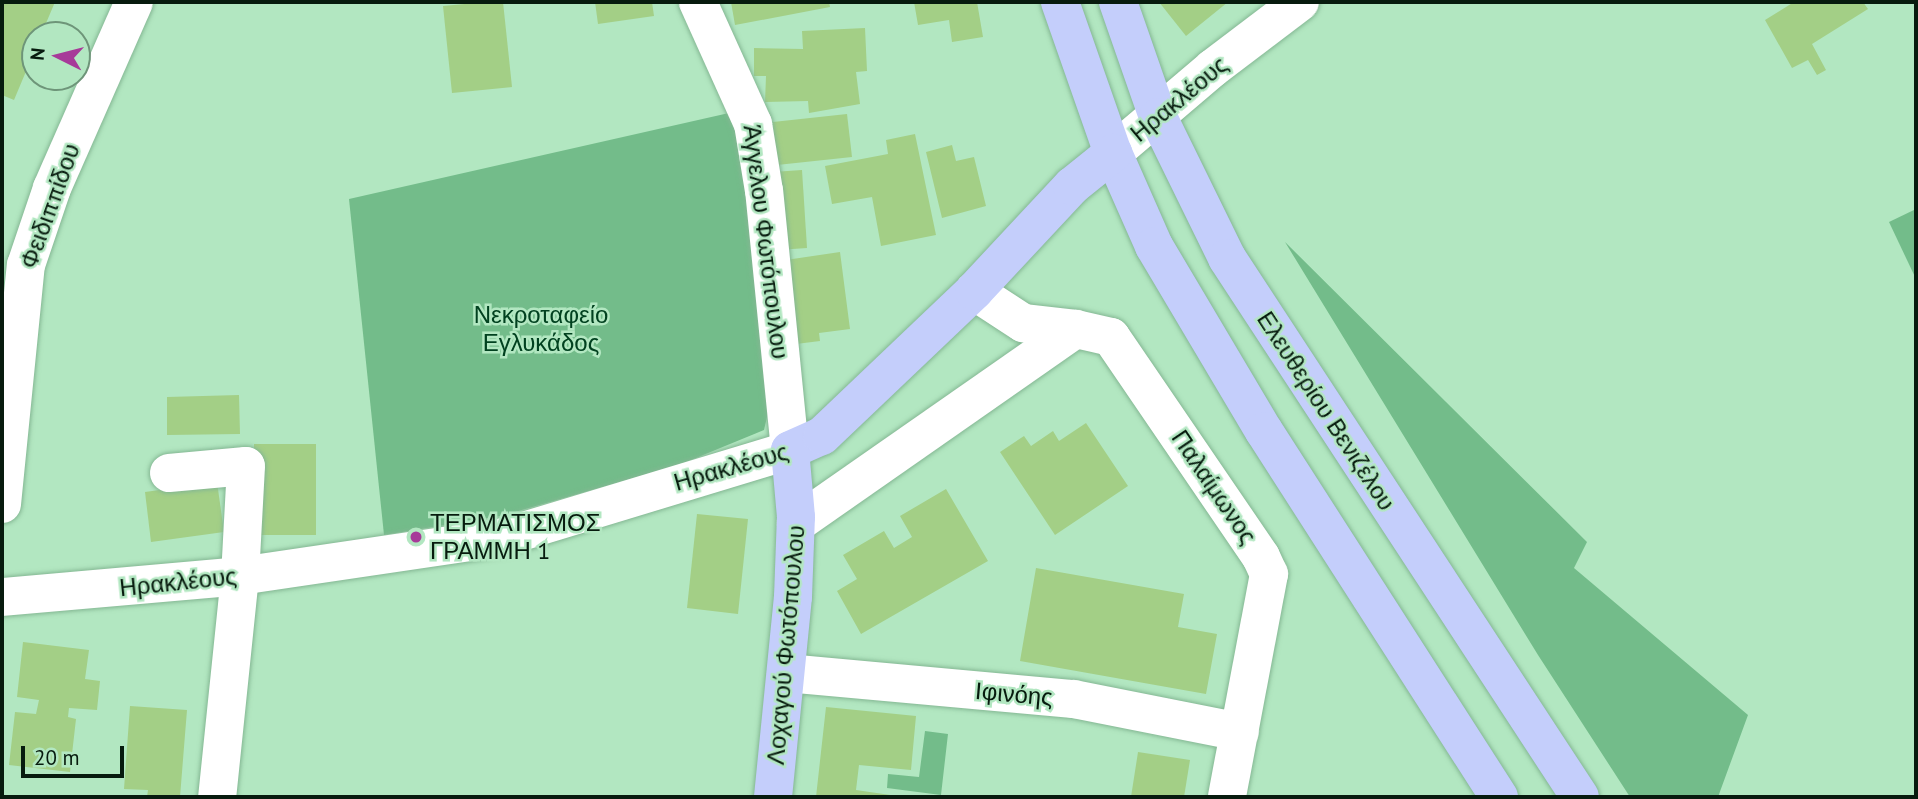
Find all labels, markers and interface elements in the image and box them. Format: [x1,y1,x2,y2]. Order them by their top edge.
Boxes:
north arrow [21,21,91,91]
text: N [25,47,50,61]
street label: Ηρακλέους [1125,50,1233,148]
street label: Άγγελου Φωτόπουλου [737,123,795,361]
street label: Φειδιππίδου [14,140,86,272]
park label: Νεκροταφείο Εγλυκάδος [474,301,608,357]
street label: Ελευθερίου Βενιζέλου [1251,306,1401,516]
street label: Παλαίμωνος [1165,425,1263,549]
street label: Ηρακλέους [671,437,791,497]
place label: ΤΕΡΜΑΤΙΣΜΟΣ ΓΡΑΜΜΗ 1 [430,509,601,565]
street label: Λοχαγού Φωτόπουλου [761,524,811,766]
marker: ΤΕΡΜΑΤΙΣΜΟΣ ΓΡΑΜΜΗ 1 [408,529,424,545]
street label: Ηρακλέους [118,562,238,602]
street label: Ιφινόης [974,676,1054,712]
scale bar [24,732,128,776]
text: 20 m [34,744,80,771]

